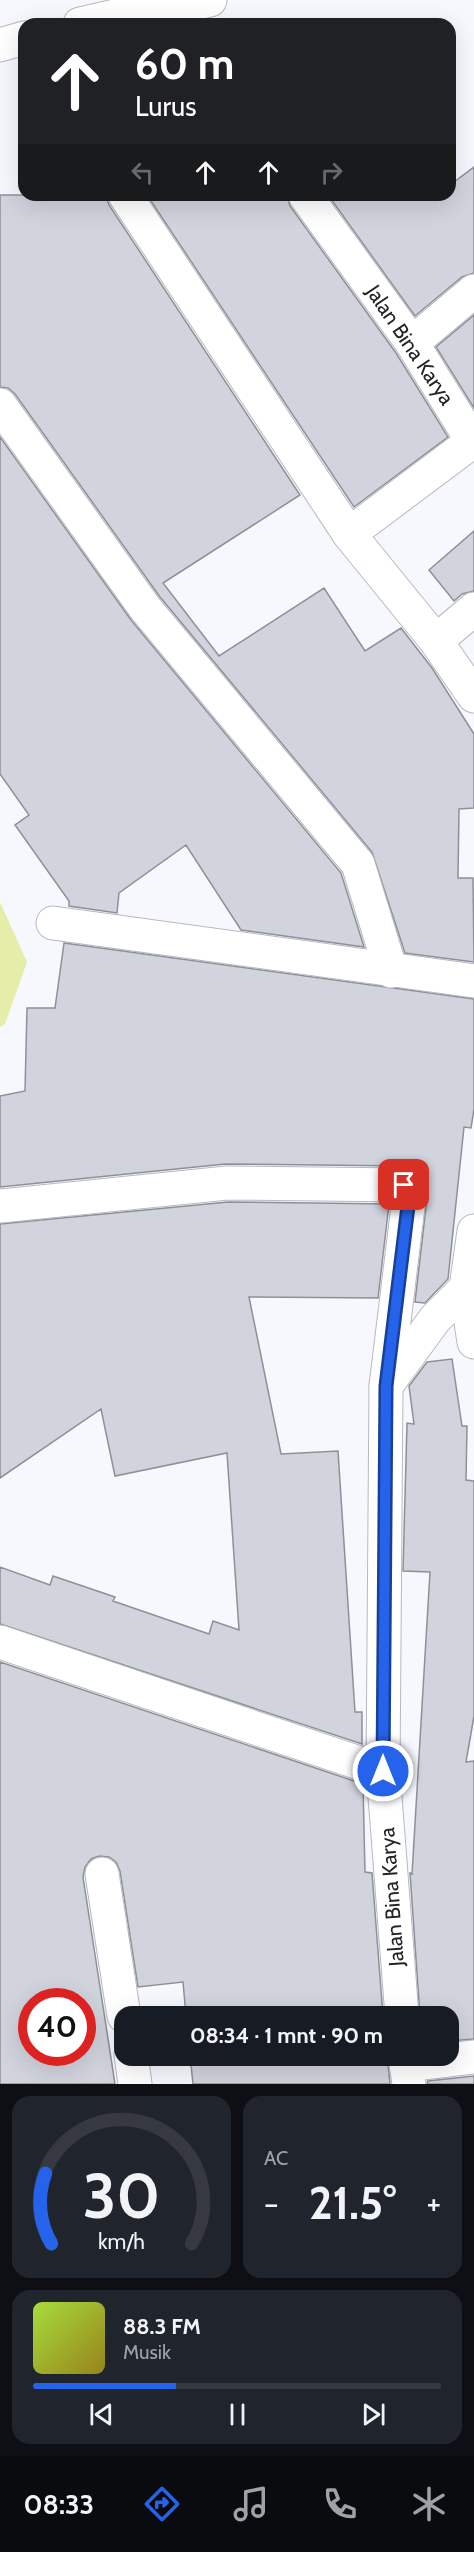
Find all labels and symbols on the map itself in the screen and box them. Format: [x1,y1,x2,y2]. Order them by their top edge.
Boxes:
street label: Jalan Bina Karya [361,279,460,409]
pin [378,1159,429,1210]
position arrow [351,1739,415,1803]
street label: Jalan Bina Karya [374,1827,409,1968]
speed limit sign: 40 [18,1988,96,2066]

